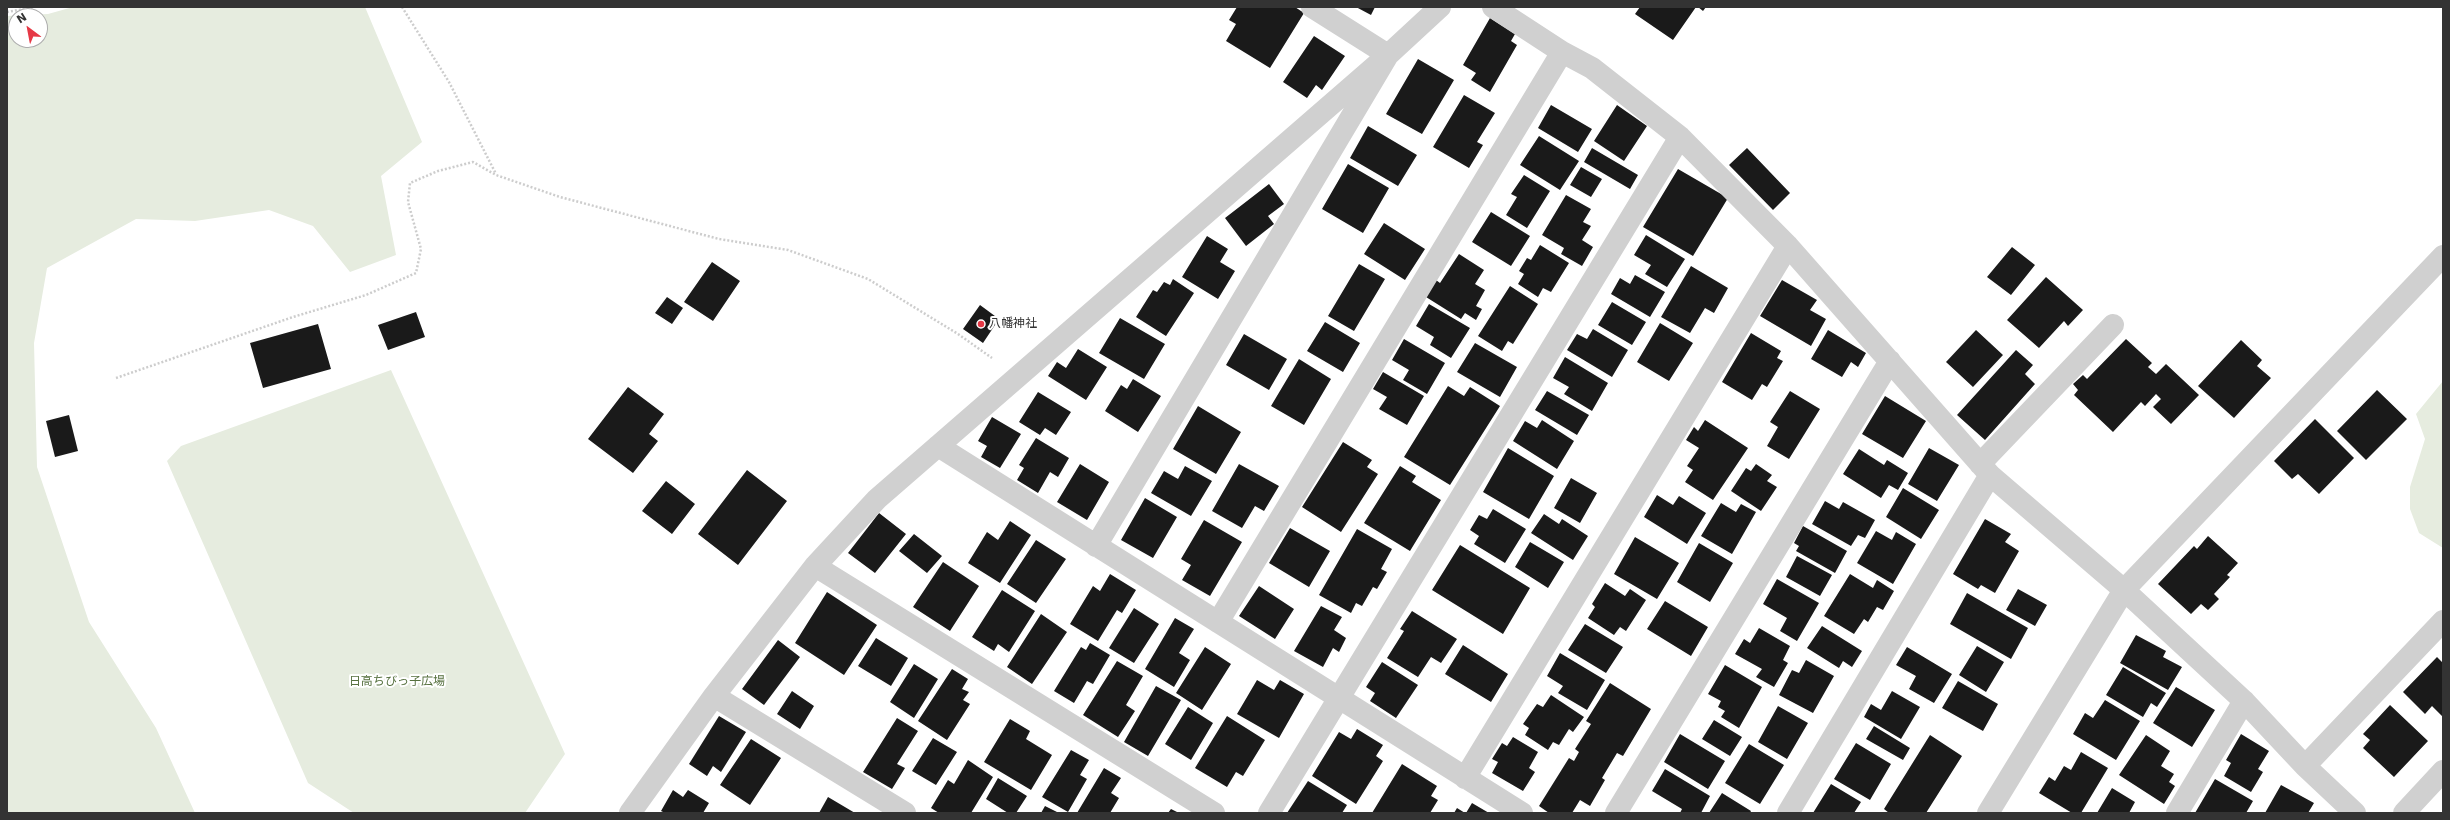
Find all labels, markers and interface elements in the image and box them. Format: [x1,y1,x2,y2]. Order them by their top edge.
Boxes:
north arrow [8,8,48,48]
text: N [15,10,29,26]
place label: 八幡神社 [989,317,1037,331]
marker: 八幡神社 [976,319,986,329]
park label: 日高ちびっ子広場 [349,675,445,689]

